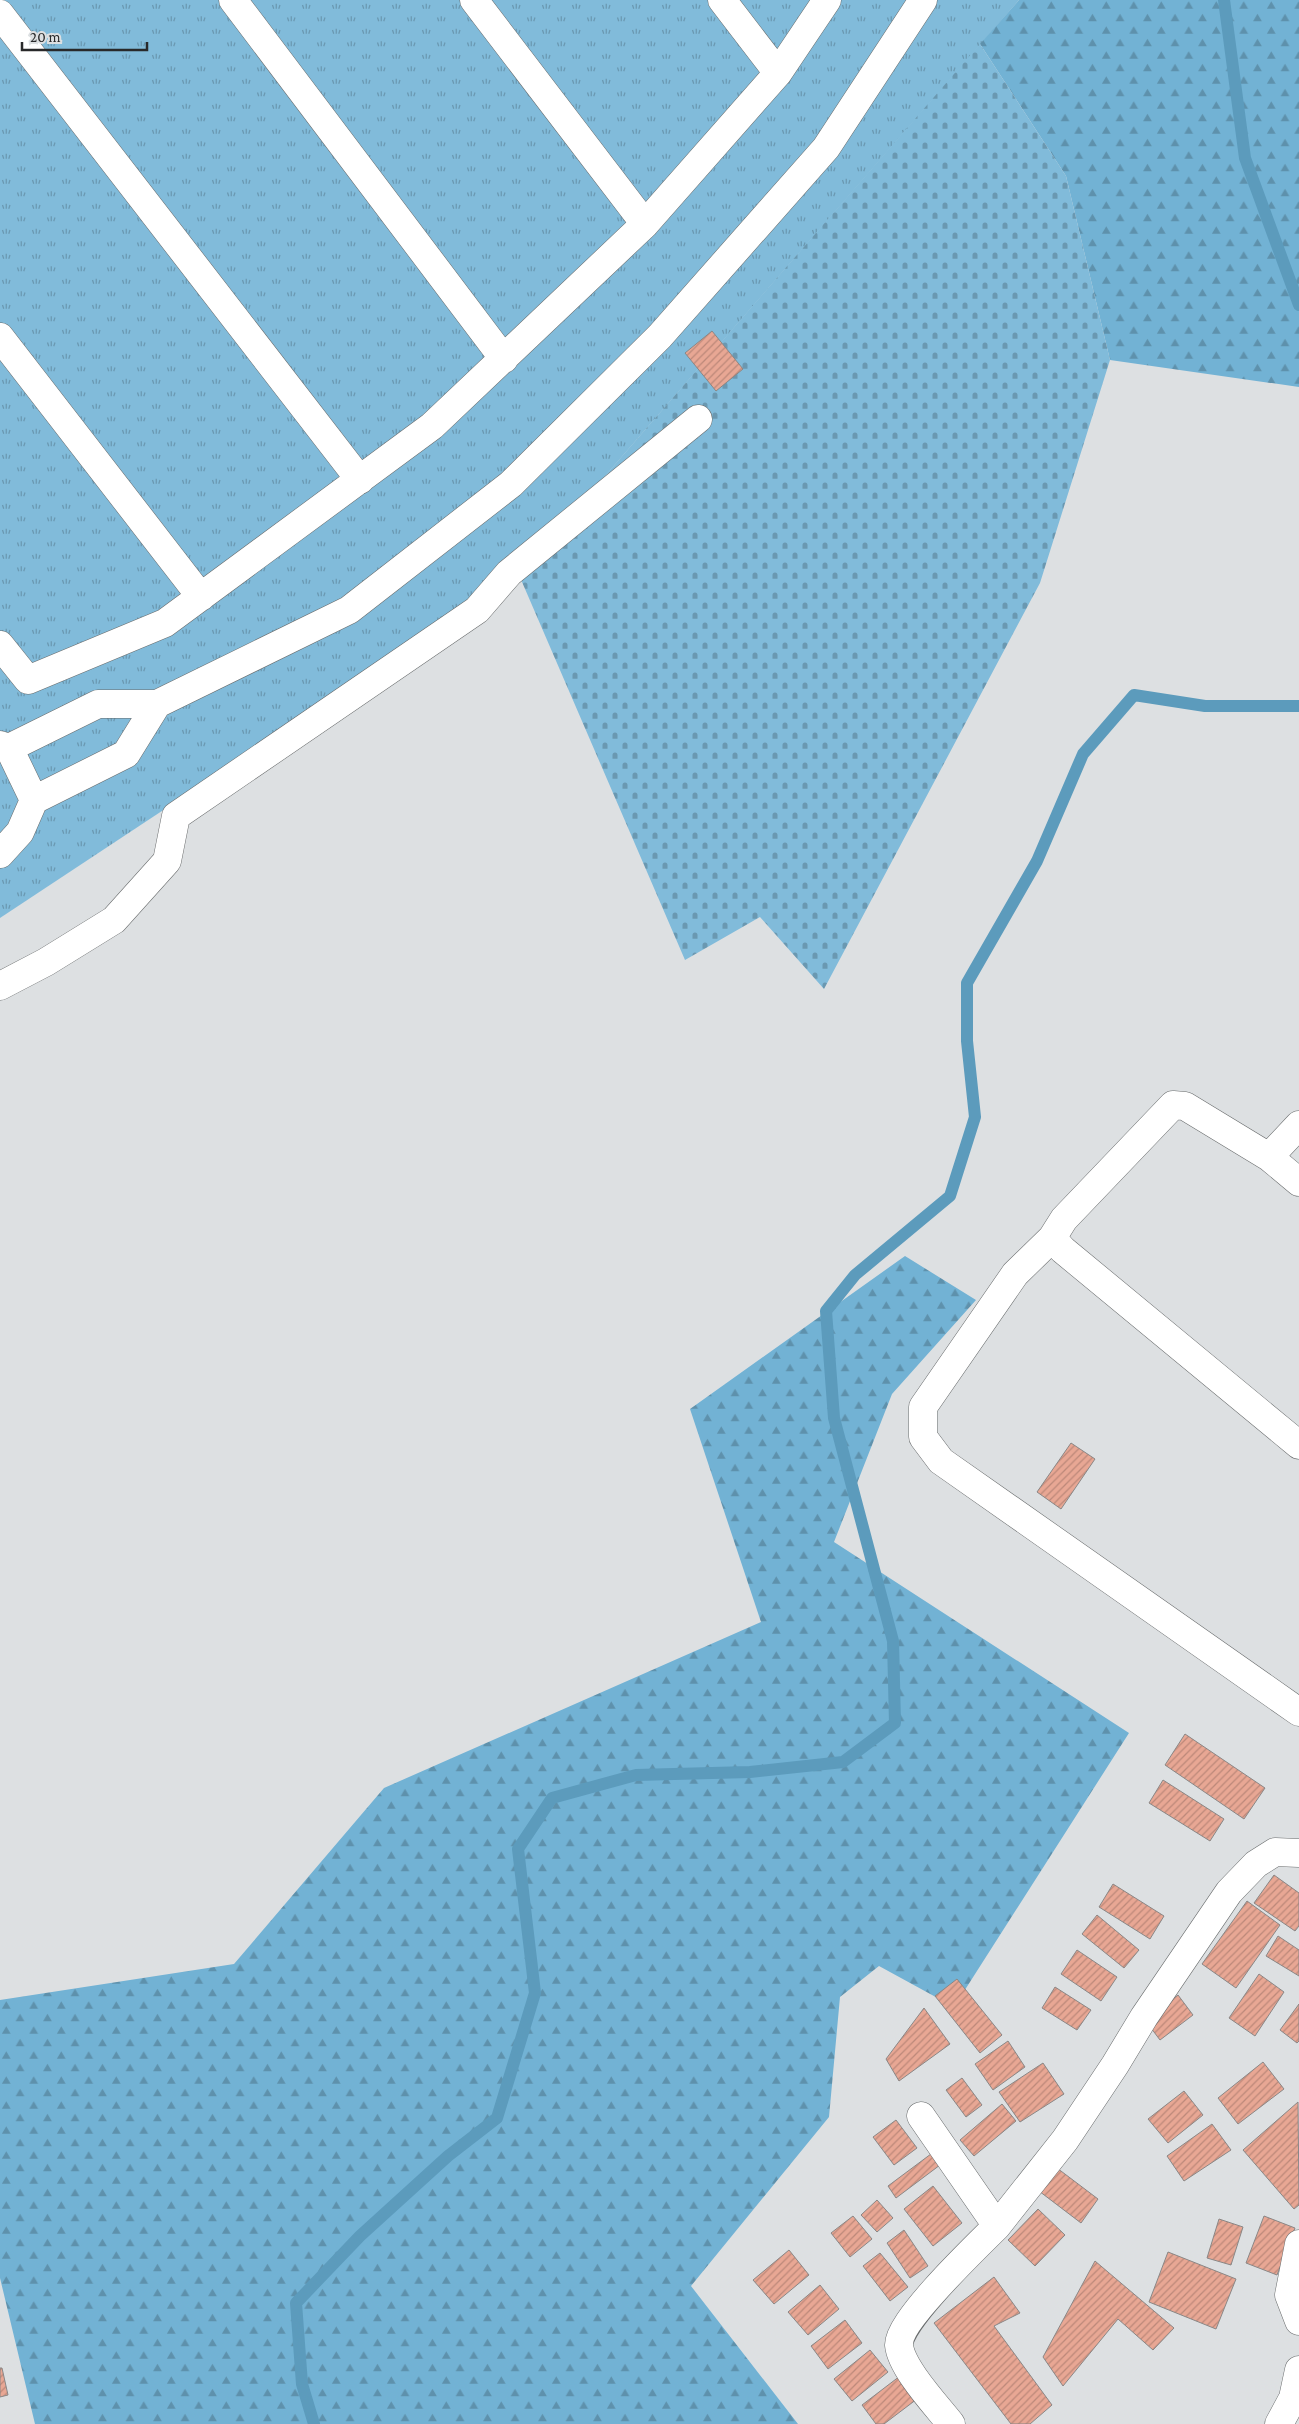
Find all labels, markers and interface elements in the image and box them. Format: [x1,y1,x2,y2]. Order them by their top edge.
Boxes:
scale bar [22,20,148,52]
text: 20 m [30,29,61,45]

